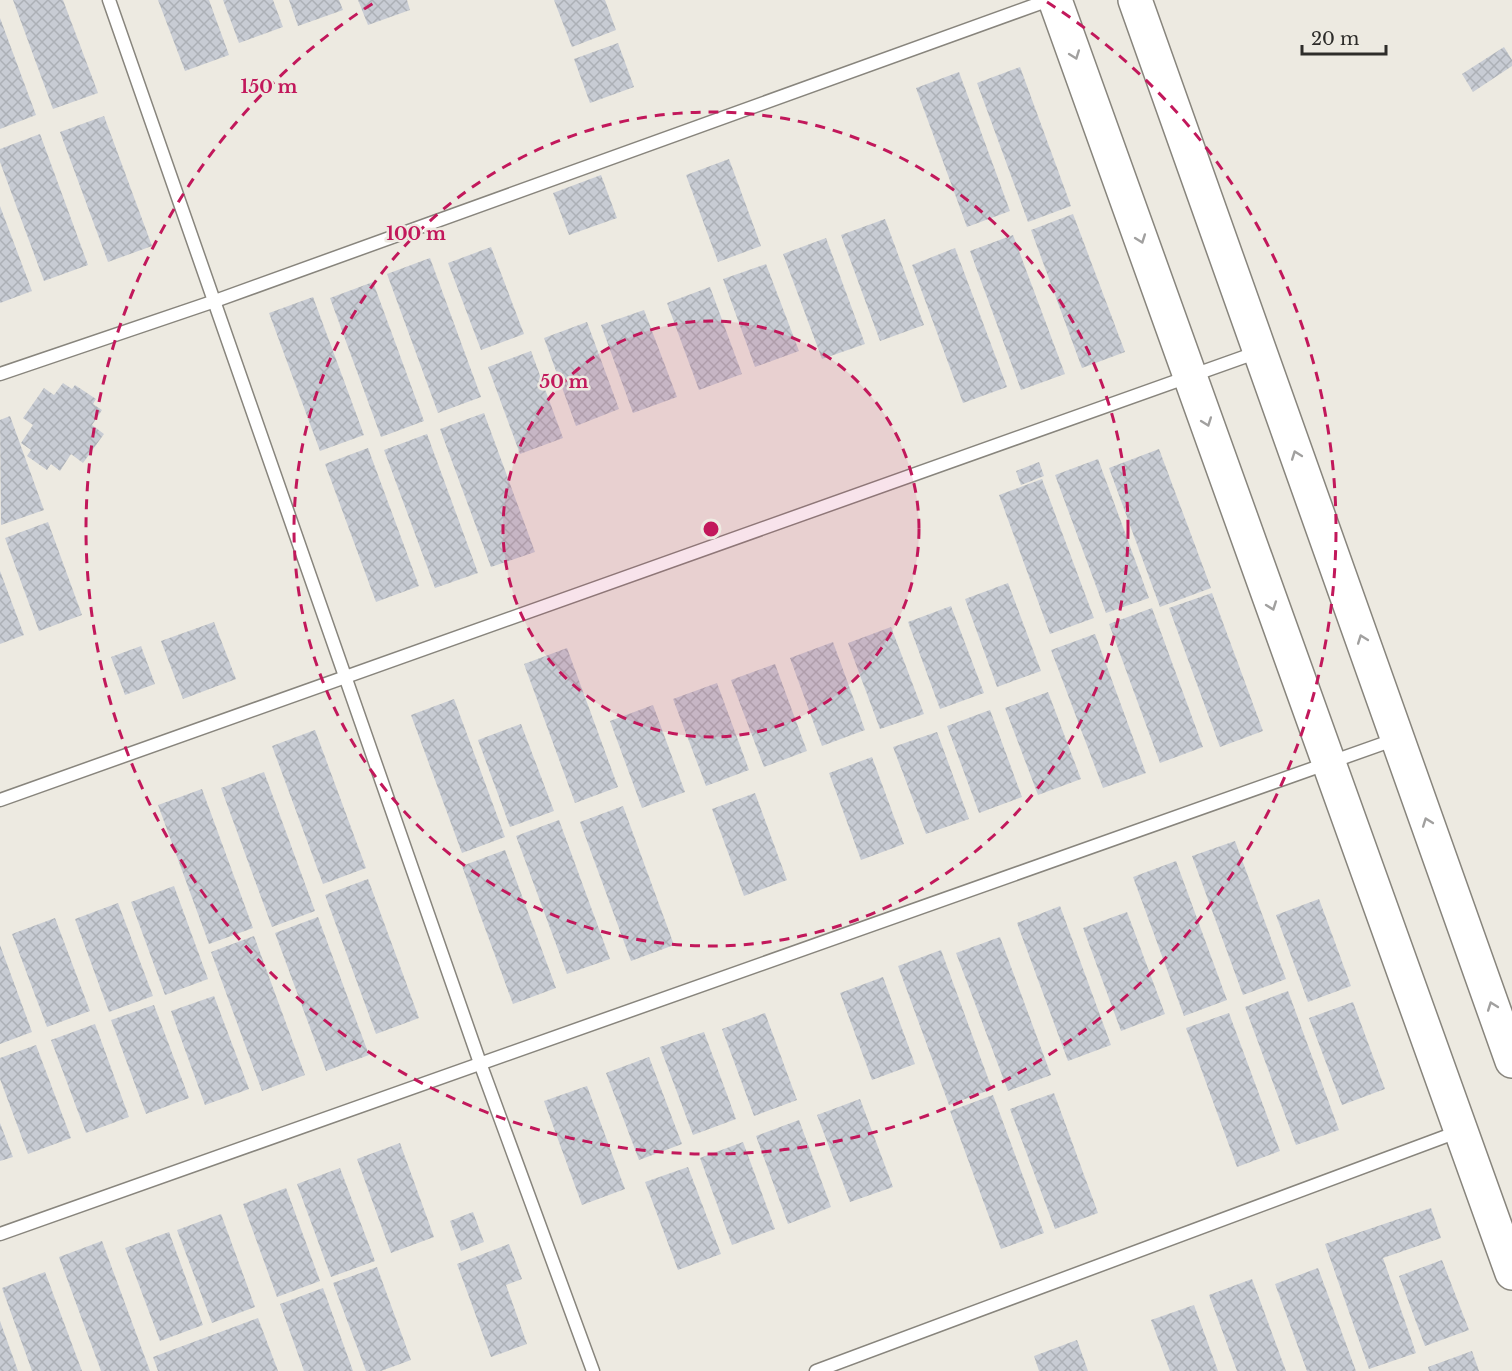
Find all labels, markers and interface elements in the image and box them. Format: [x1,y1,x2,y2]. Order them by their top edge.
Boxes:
scale bar [1302,18,1386,56]
text: 20 m [1311,28,1359,50]
one-way arrow [1067,49,1080,60]
text: 150 m [241,76,298,98]
text: 100 m [386,223,446,245]
one-way arrow [1133,233,1146,243]
text: 50 m [540,371,589,393]
one-way arrow [1199,416,1212,427]
one-way arrow [1291,450,1304,461]
centre of rings [701,519,721,539]
one-way arrow [1265,600,1278,610]
one-way arrow [1356,634,1369,645]
one-way arrow [1422,818,1435,828]
one-way arrow [1487,1001,1500,1012]

